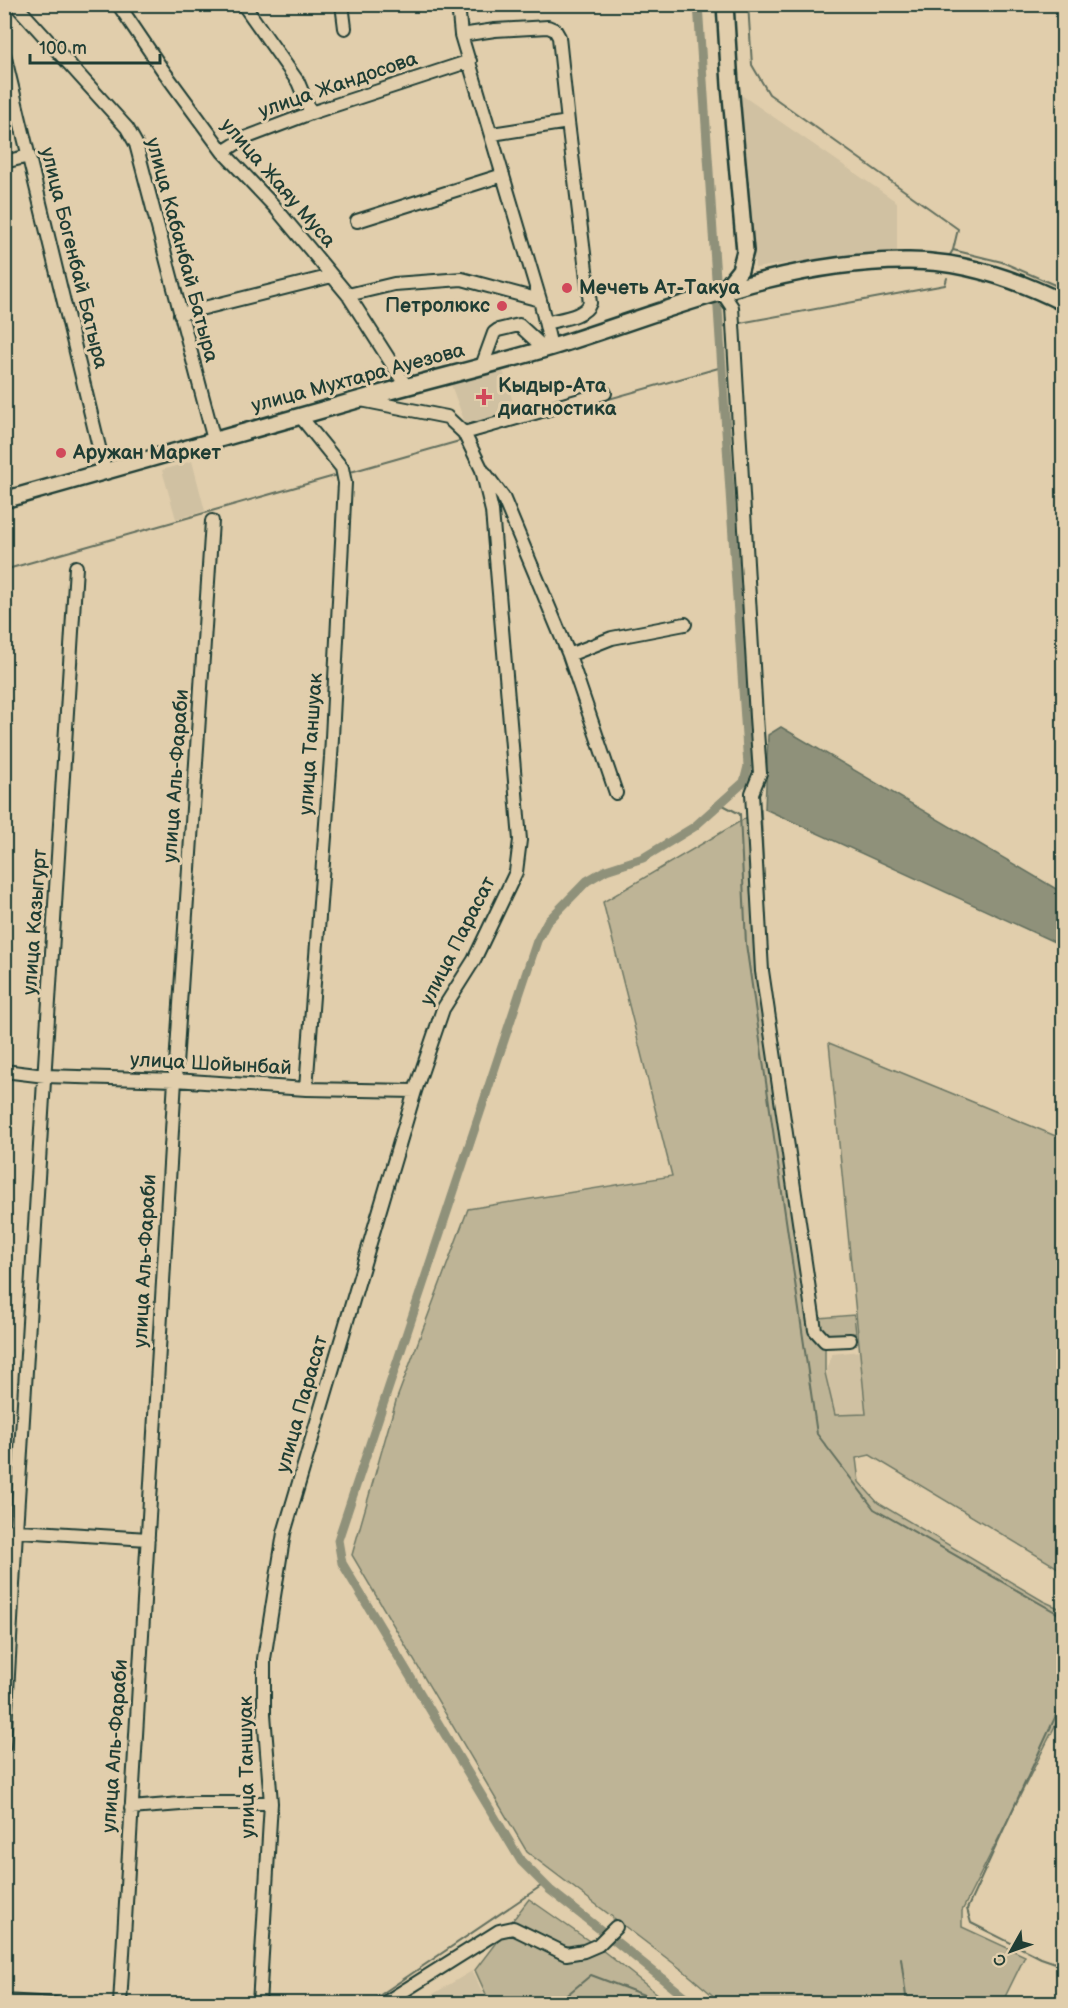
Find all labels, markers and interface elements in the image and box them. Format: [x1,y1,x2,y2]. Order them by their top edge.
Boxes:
scale bar [30,27,160,65]
text: 100 m [39,38,87,59]
street label: улица Жандосова [255,46,421,123]
street label: улица Жаяу Муса [215,113,341,253]
street label: улица Кабанбай Батыра [140,135,224,365]
street label: улица Богенбай Батыра [35,145,113,371]
place label: Мечеть Ат-Такуа [579,276,740,300]
marker: Мечеть Ат-Такуа [560,281,574,295]
place label: Петролюкс [385,294,490,318]
marker: Петролюкс [495,299,509,313]
street label: улица Мухтара Ауезова [249,338,467,418]
place label: Кыдыр-Ата диагностика [497,374,617,421]
marker: Кыдыр-Ата диагностика [475,388,493,406]
place label: Аружан Маркет [72,441,221,465]
marker: Аружан Маркет [54,446,68,460]
street label: улица Таншуак [294,672,328,816]
street label: улица Аль-Фараби [158,688,194,864]
street label: улица Казыгурт [18,847,52,996]
street label: улица Парасат [415,872,501,1010]
street label: улица Шойынбай [130,1048,292,1080]
street label: улица Аль-Фараби [128,1174,162,1348]
street label: улица Парасат [271,1332,333,1475]
street label: улица Аль-Фараби [97,1658,133,1834]
street label: улица Таншуак [234,1695,260,1839]
north arrow [981,1921,1041,1981]
text: С [990,1949,1012,1970]

